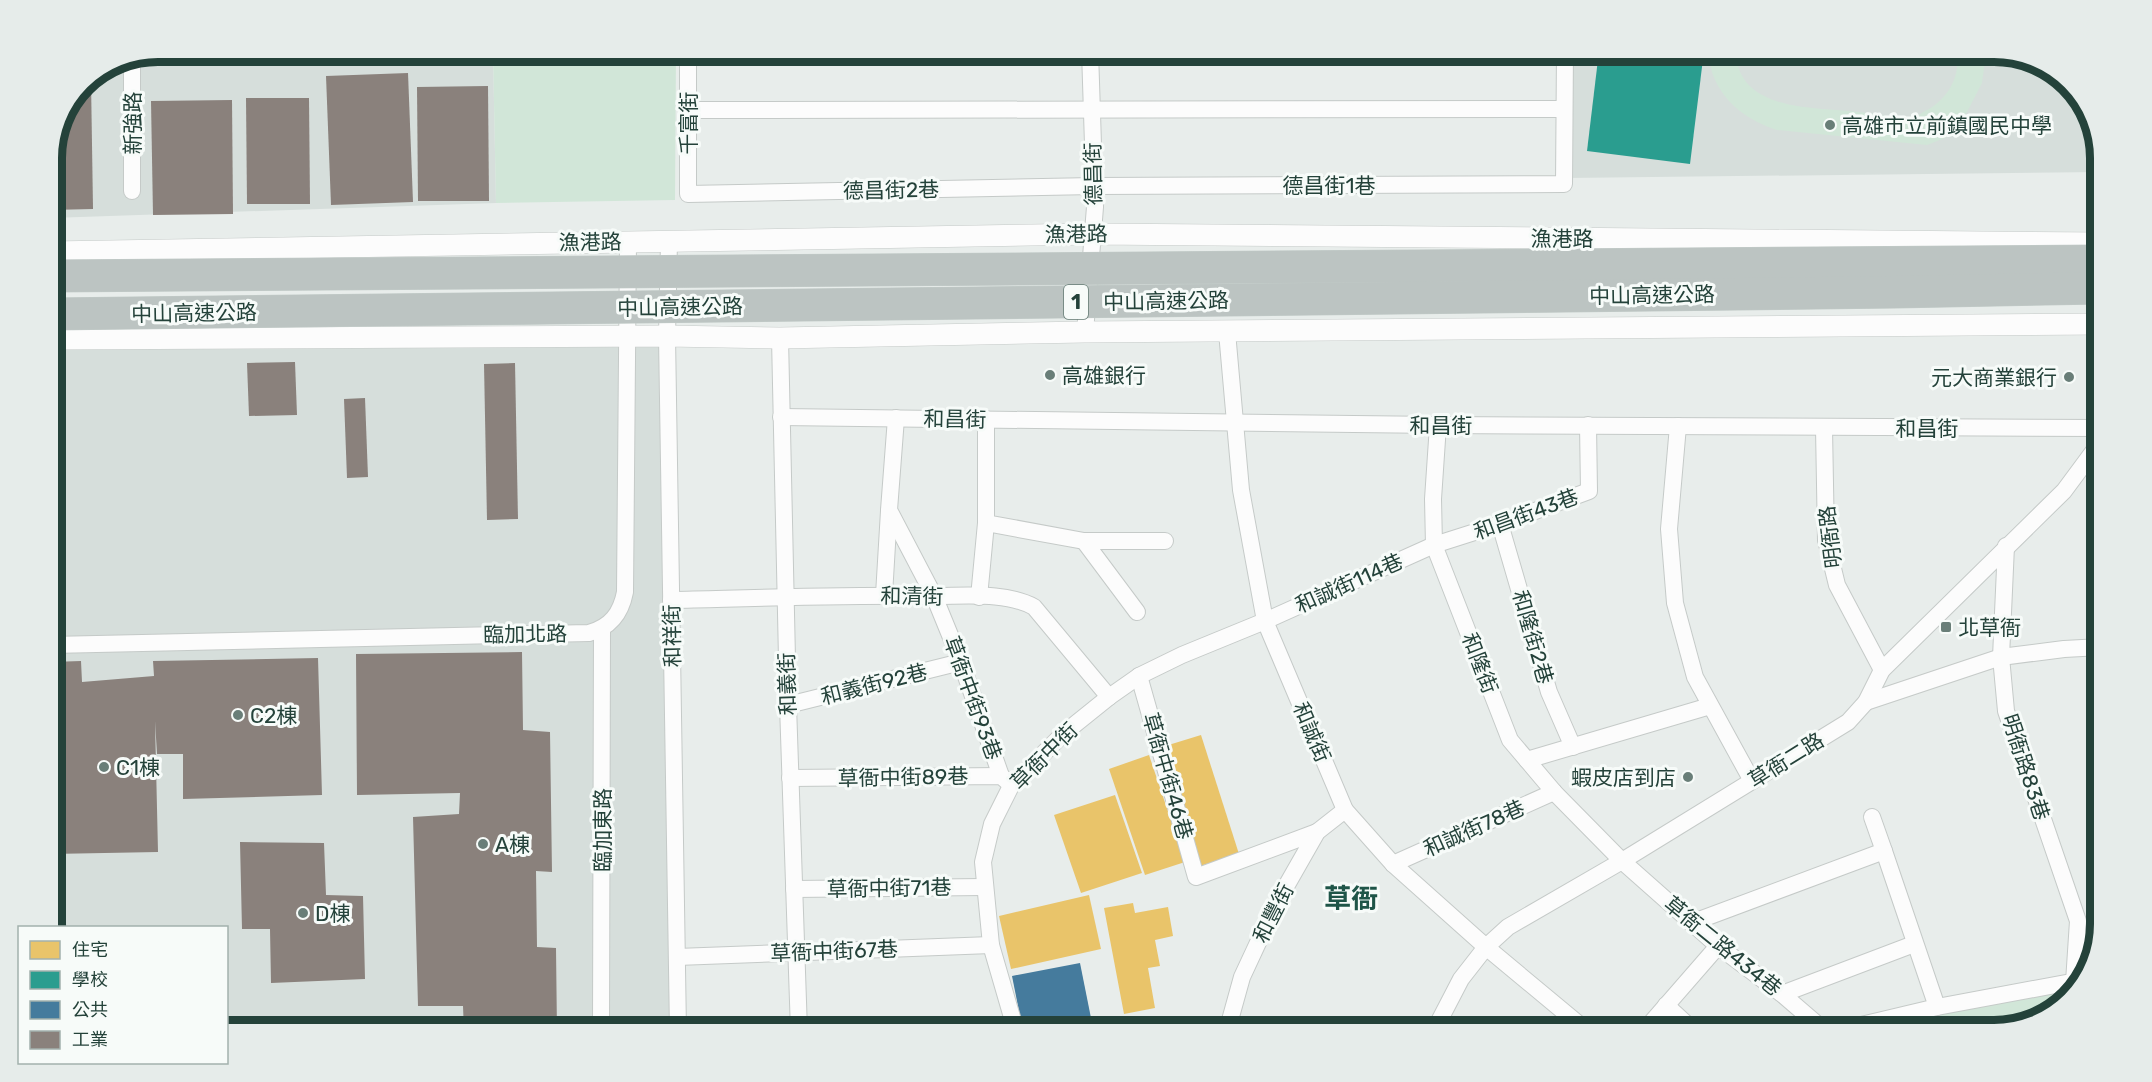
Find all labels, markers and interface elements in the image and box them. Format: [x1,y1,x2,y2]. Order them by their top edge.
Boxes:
street label: 新強路 [120,92,145,155]
street label: 千富街 [676,92,701,155]
place label: 高雄市立前鎮國民中學 [1842,113,2052,138]
marker: 高雄市立前鎮國民中學 [1823,118,1837,132]
street label: 德昌街 [1080,142,1106,206]
street label: 德昌街1巷 [1283,173,1376,198]
street label: 德昌街2巷 [843,177,939,203]
street label: 漁港路 [1044,221,1108,247]
street label: 漁港路 [1531,226,1594,251]
street label: 漁港路 [558,229,622,255]
street label: 中山高速公路 [1589,281,1715,309]
road number: 1 [1064,285,1088,319]
street label: 中山高速公路 [1103,287,1229,315]
street label: 中山高速公路 [617,293,743,321]
street label: 中山高速公路 [131,299,257,327]
place label: 高雄銀行 [1062,363,1146,388]
place label: 元大商業銀行 [1931,365,2057,390]
marker: 高雄銀行 [1043,368,1057,382]
marker: 元大商業銀行 [2062,370,2076,384]
street label: 和昌街 [923,406,987,432]
street label: 和昌街 [1410,413,1473,438]
street label: 和昌街 [1896,416,1959,441]
street label: 和昌街43巷 [1470,483,1582,545]
street label: 明衙路 [1814,504,1846,570]
street label: 和誠街114巷 [1291,548,1407,618]
street label: 和清街 [880,583,944,609]
street label: 和隆街2巷 [1508,587,1558,687]
street label: 和祥街 [659,604,685,668]
place label: 北草衙 [1958,615,2021,640]
marker: 北草衙 [1939,620,1953,634]
street label: 臨加北路 [483,621,567,647]
street label: 和隆街 [1457,629,1503,697]
street label: 草衙中街93巷 [939,633,1007,763]
street label: 和義街 [773,652,801,716]
street label: 和義街92巷 [818,659,930,709]
street label: 和誠街 [1288,698,1336,766]
place label: C2棟 [250,703,297,728]
marker: C2棟 [231,708,245,722]
street label: 草衙中街46巷 [1138,710,1198,842]
street label: 明衙路83巷 [1997,711,2055,823]
street label: 草衙中街 [1005,717,1083,795]
street label: 草衙二路 [1744,727,1828,793]
place label: C1棟 [116,755,160,780]
marker: C1棟 [97,760,111,774]
street label: 草衙中街89巷 [837,763,969,791]
place label: 蝦皮店到店 [1571,765,1676,790]
marker: 蝦皮店到店 [1681,770,1695,784]
street label: 臨加東路 [590,788,615,872]
street label: 和誠街78巷 [1420,795,1528,861]
place label: A棟 [495,832,530,857]
marker: A棟 [476,837,490,851]
street label: 草衙中街71巷 [826,874,952,902]
street label: 和豐街 [1248,879,1298,947]
district label: 草衙 [1324,883,1378,915]
street label: 草衙二路434巷 [1659,891,1787,1001]
place label: D棟 [315,901,350,926]
marker: D棟 [296,906,310,920]
legend [18,926,228,1064]
street label: 草衙中街67巷 [770,936,898,966]
text: 住宅 [72,939,108,961]
text: 學校 [72,969,108,991]
text: 公共 [72,999,108,1021]
text: 工業 [72,1029,108,1051]

